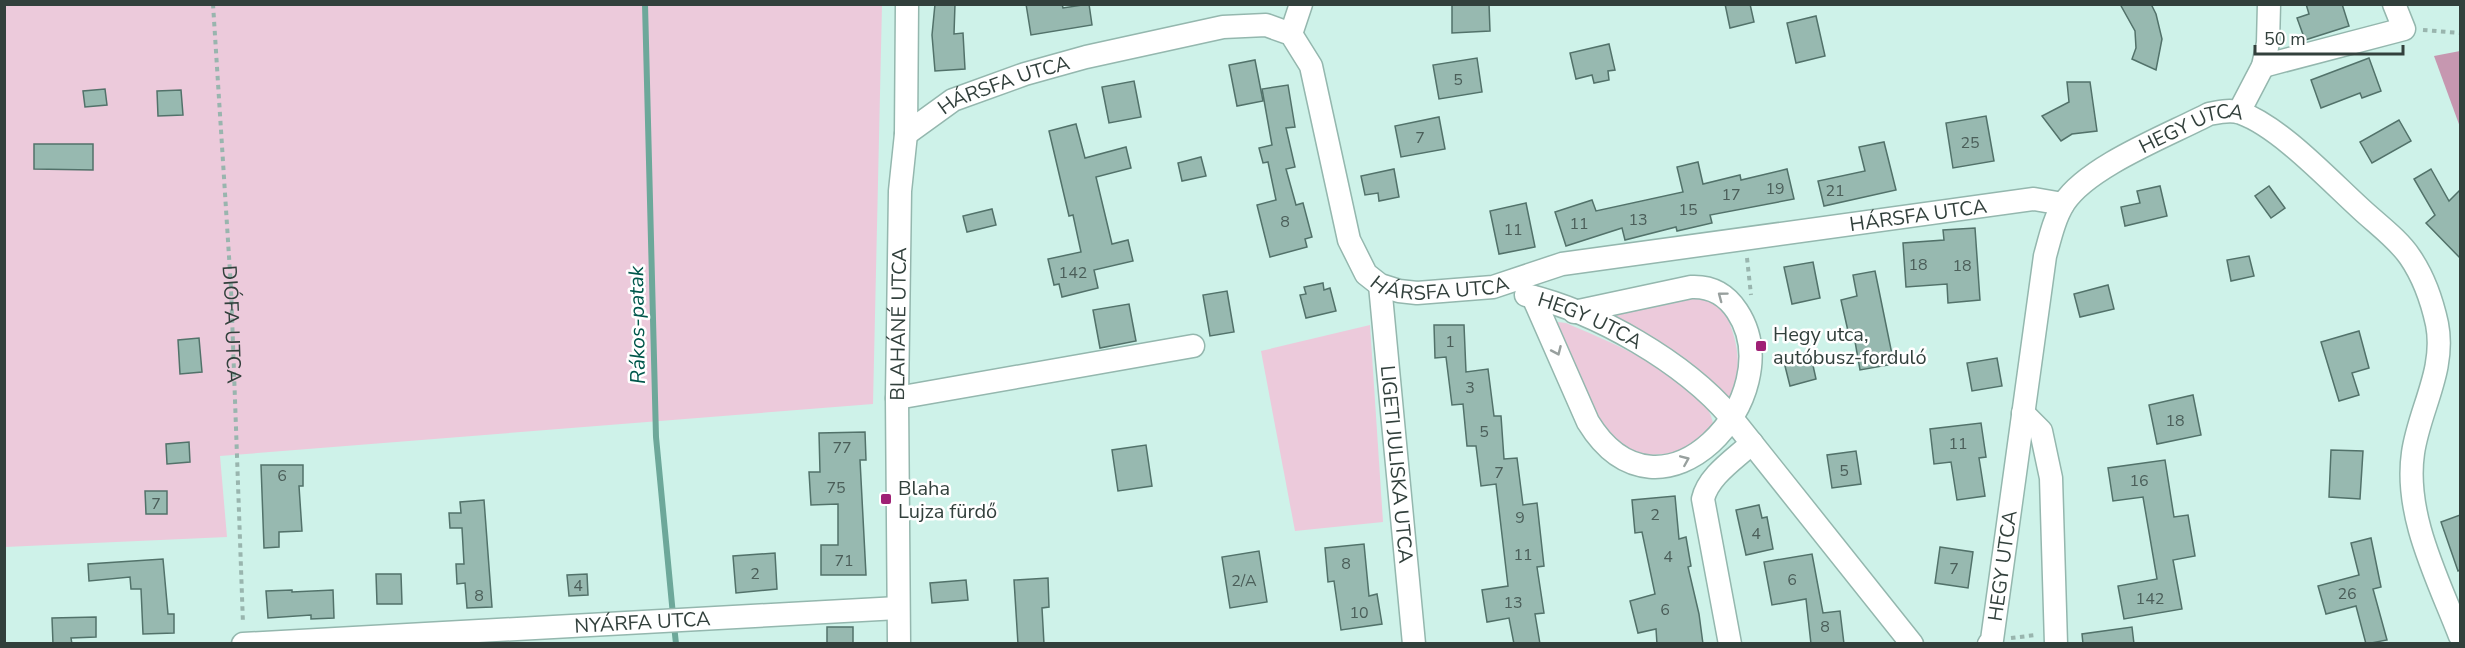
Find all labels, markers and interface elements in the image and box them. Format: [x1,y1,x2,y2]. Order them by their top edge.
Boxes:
scale bar [2255,18,2404,56]
text: 50 m [2264,27,2306,51]
street label: HÁRSFA UTCA [932,49,1073,121]
house number: 5 [1453,69,1463,91]
street label: HEGY UTCA [2134,97,2246,160]
house number: 7 [1415,127,1425,149]
house number: 25 [1960,132,1980,154]
house number: 19 [1765,178,1785,200]
house number: 21 [1825,180,1845,202]
house number: 17 [1721,184,1741,206]
street label: HÁRSFA UTCA [1848,193,1989,238]
house number: 15 [1678,199,1698,221]
house number: 13 [1628,209,1648,231]
house number: 8 [1280,211,1290,233]
house number: 11 [1569,213,1589,235]
house number: 11 [1503,219,1523,241]
street label: BLAHÁNÉ UTCA [884,247,913,401]
house number: 18 [1908,254,1928,276]
house number: 18 [1952,255,1972,277]
house number: 142 [1059,262,1087,284]
street label: DIÓFA UTCA [216,265,247,384]
water label: Rákos-patak [622,265,652,384]
street label: HÁRSFA UTCA [1365,269,1513,307]
street label: HEGY UTCA [1534,286,1647,356]
one-way arrow [1718,292,1729,303]
place label: Hegy utca, autóbusz-forduló [1773,321,1927,371]
house number: 1 [1445,331,1455,353]
marker: Hegy utca, autóbusz-forduló [1754,339,1768,353]
one-way arrow [1549,344,1561,355]
street label: LIGETI JULISKA UTCA [1374,364,1419,565]
house number: 3 [1465,377,1475,399]
house number: 18 [2165,410,2185,432]
house number: 5 [1479,421,1489,443]
house number: 11 [1948,433,1968,455]
house number: 77 [832,437,852,459]
one-way arrow [1678,455,1689,467]
house number: 5 [1839,460,1849,482]
house number: 7 [1494,462,1504,484]
house number: 6 [277,465,287,487]
house number: 16 [2129,470,2149,492]
place label: Blaha Lujza fürdő [898,475,997,525]
house number: 75 [826,477,846,499]
marker: Blaha Lujza fürdő [879,492,893,506]
house number: 7 [151,493,161,515]
house number: 2 [1650,504,1660,526]
house number: 9 [1515,507,1525,529]
street label: HEGY UTCA [1982,508,2024,623]
house number: 4 [1751,523,1761,545]
house number: 11 [1513,544,1533,566]
house number: 4 [1663,546,1673,568]
house number: 71 [834,550,854,572]
house number: 8 [1341,553,1351,575]
house number: 7 [1949,558,1959,580]
house number: 2 [750,563,760,585]
house number: 6 [1787,569,1797,591]
house number: 2/A [1231,570,1257,592]
house number: 4 [573,575,583,597]
house number: 26 [2337,583,2357,605]
house number: 8 [474,585,484,607]
house number: 142 [2136,588,2164,610]
house number: 13 [1503,592,1523,614]
house number: 6 [1660,599,1670,621]
house number: 10 [1349,602,1369,624]
street label: NYÁRFA UTCA [574,605,712,640]
house number: 8 [1820,616,1830,638]

